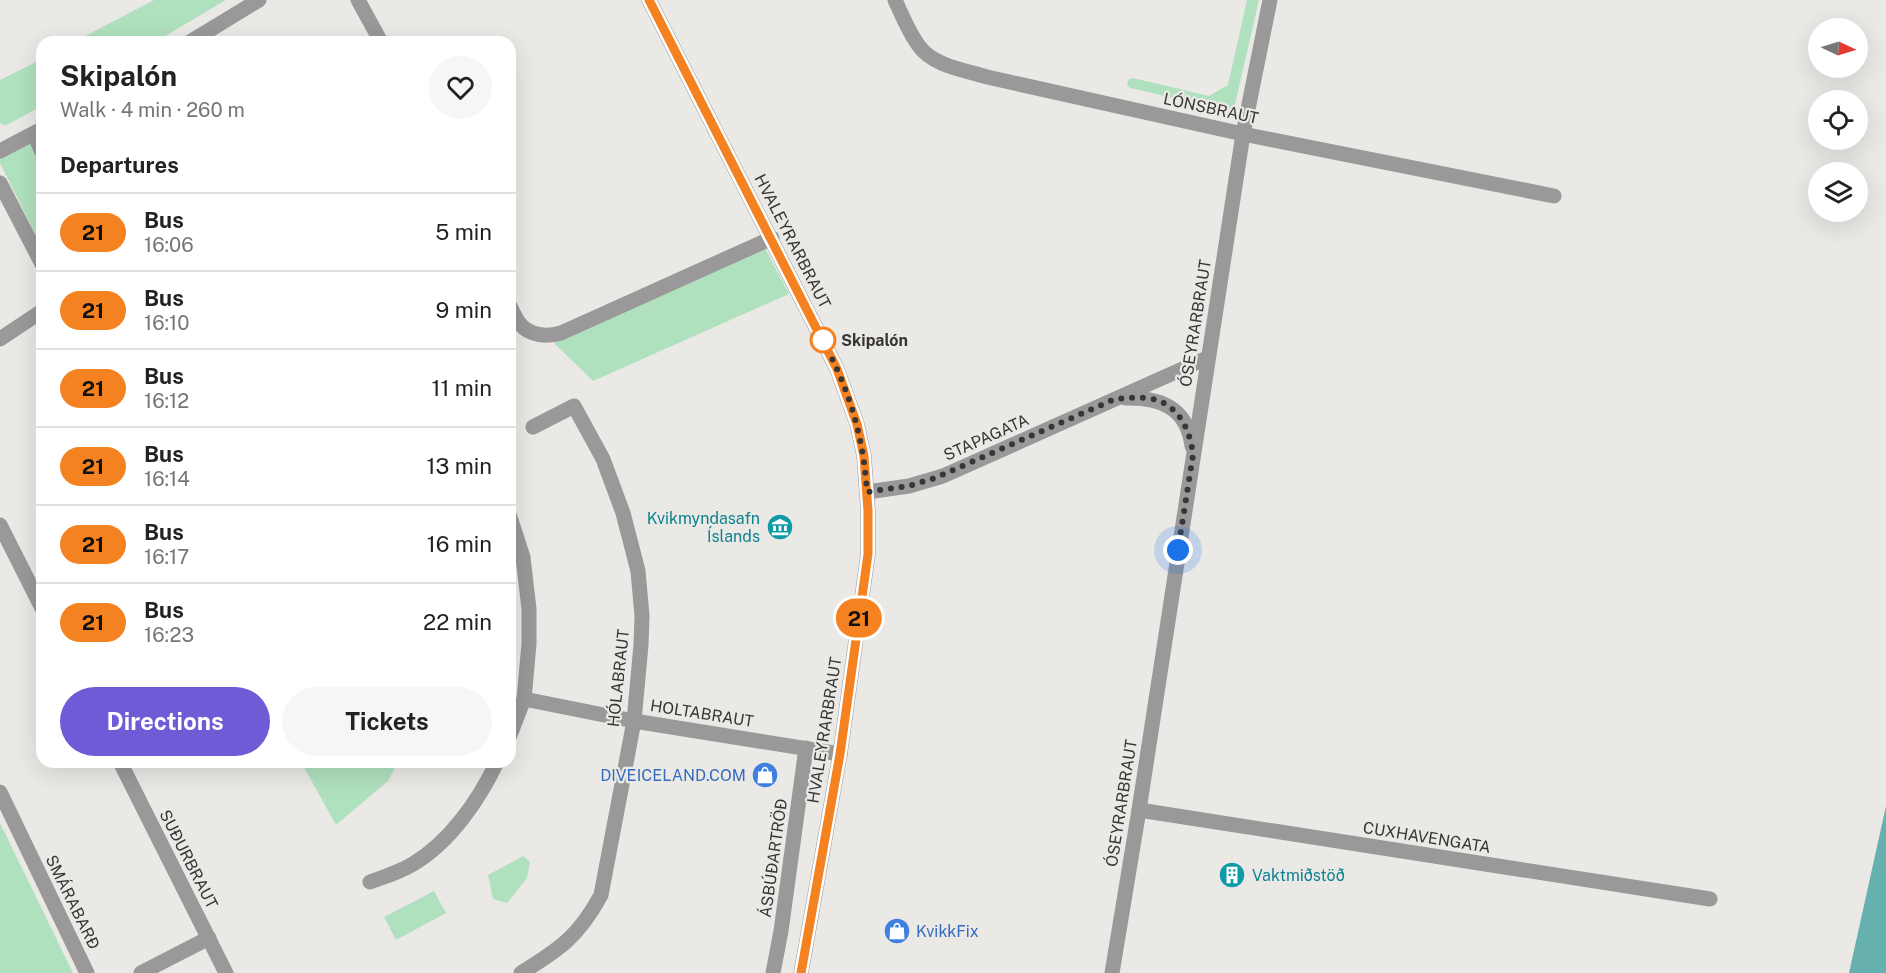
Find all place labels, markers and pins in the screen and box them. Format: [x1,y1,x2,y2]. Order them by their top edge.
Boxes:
marker: Skipalón [810,327,836,353]
place label: Skipalón [841,331,908,350]
place label: Kvikmyndasafn Íslands [647,509,760,546]
museum icon: Kvikmyndasafn Íslands [765,512,795,542]
shop icon: DIVEICELAND.COM [750,760,780,790]
place label: DIVEICELAND.COM [600,766,746,785]
building icon: Vaktmiðstöð [1217,860,1247,890]
place label: Vaktmiðstöð [1252,866,1345,885]
shop icon: KvikkFix [882,916,912,946]
place label: KvikkFix [916,922,979,941]

